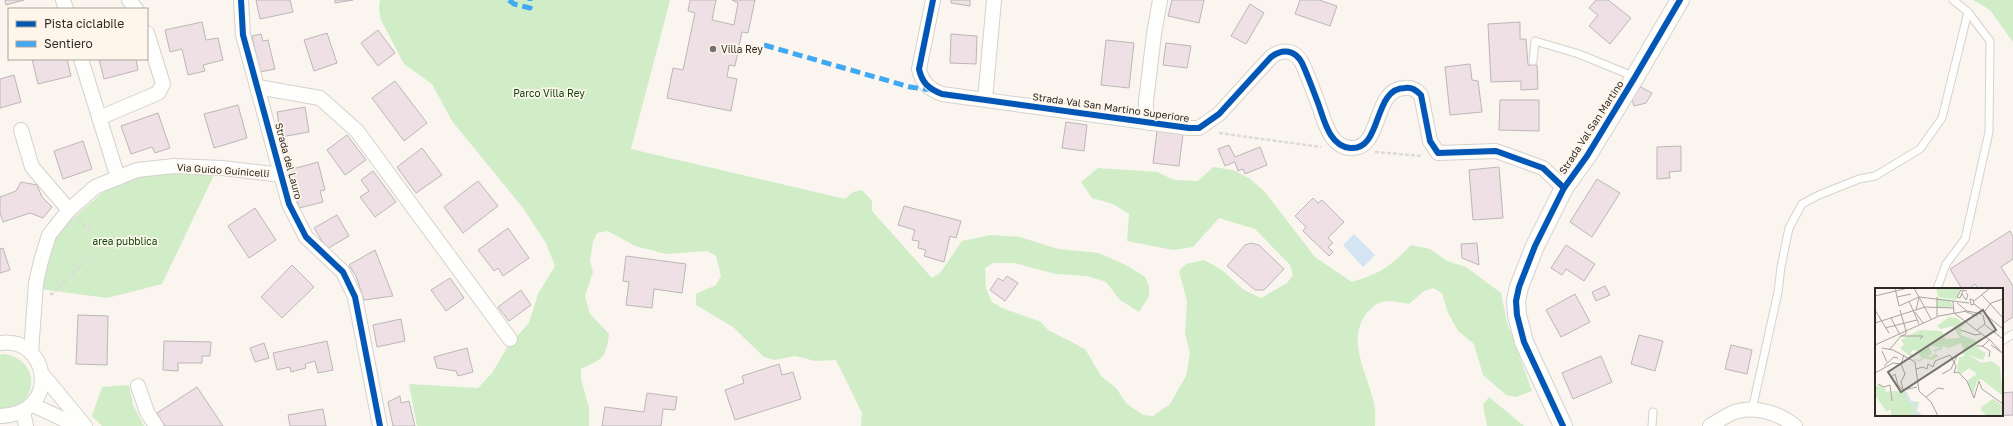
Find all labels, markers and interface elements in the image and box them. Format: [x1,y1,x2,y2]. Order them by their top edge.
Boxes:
legend [8,8,148,60]
text: Pista ciclabile [44,16,124,31]
text: Sentiero [44,36,93,51]
place label: Villa Rey [721,43,763,55]
marker: Villa Rey [708,44,718,54]
street label: Strada Val San Martino [1556,78,1626,176]
park label: Parco Villa Rey [513,87,585,99]
street label: Strada Val San Martino Superiore [1032,90,1190,124]
street label: Strada del Lauro [273,121,305,201]
street label: Via Guido Guinicelli [176,161,270,179]
park label: area pubblica [93,235,157,247]
inset map [1875,288,2003,416]

